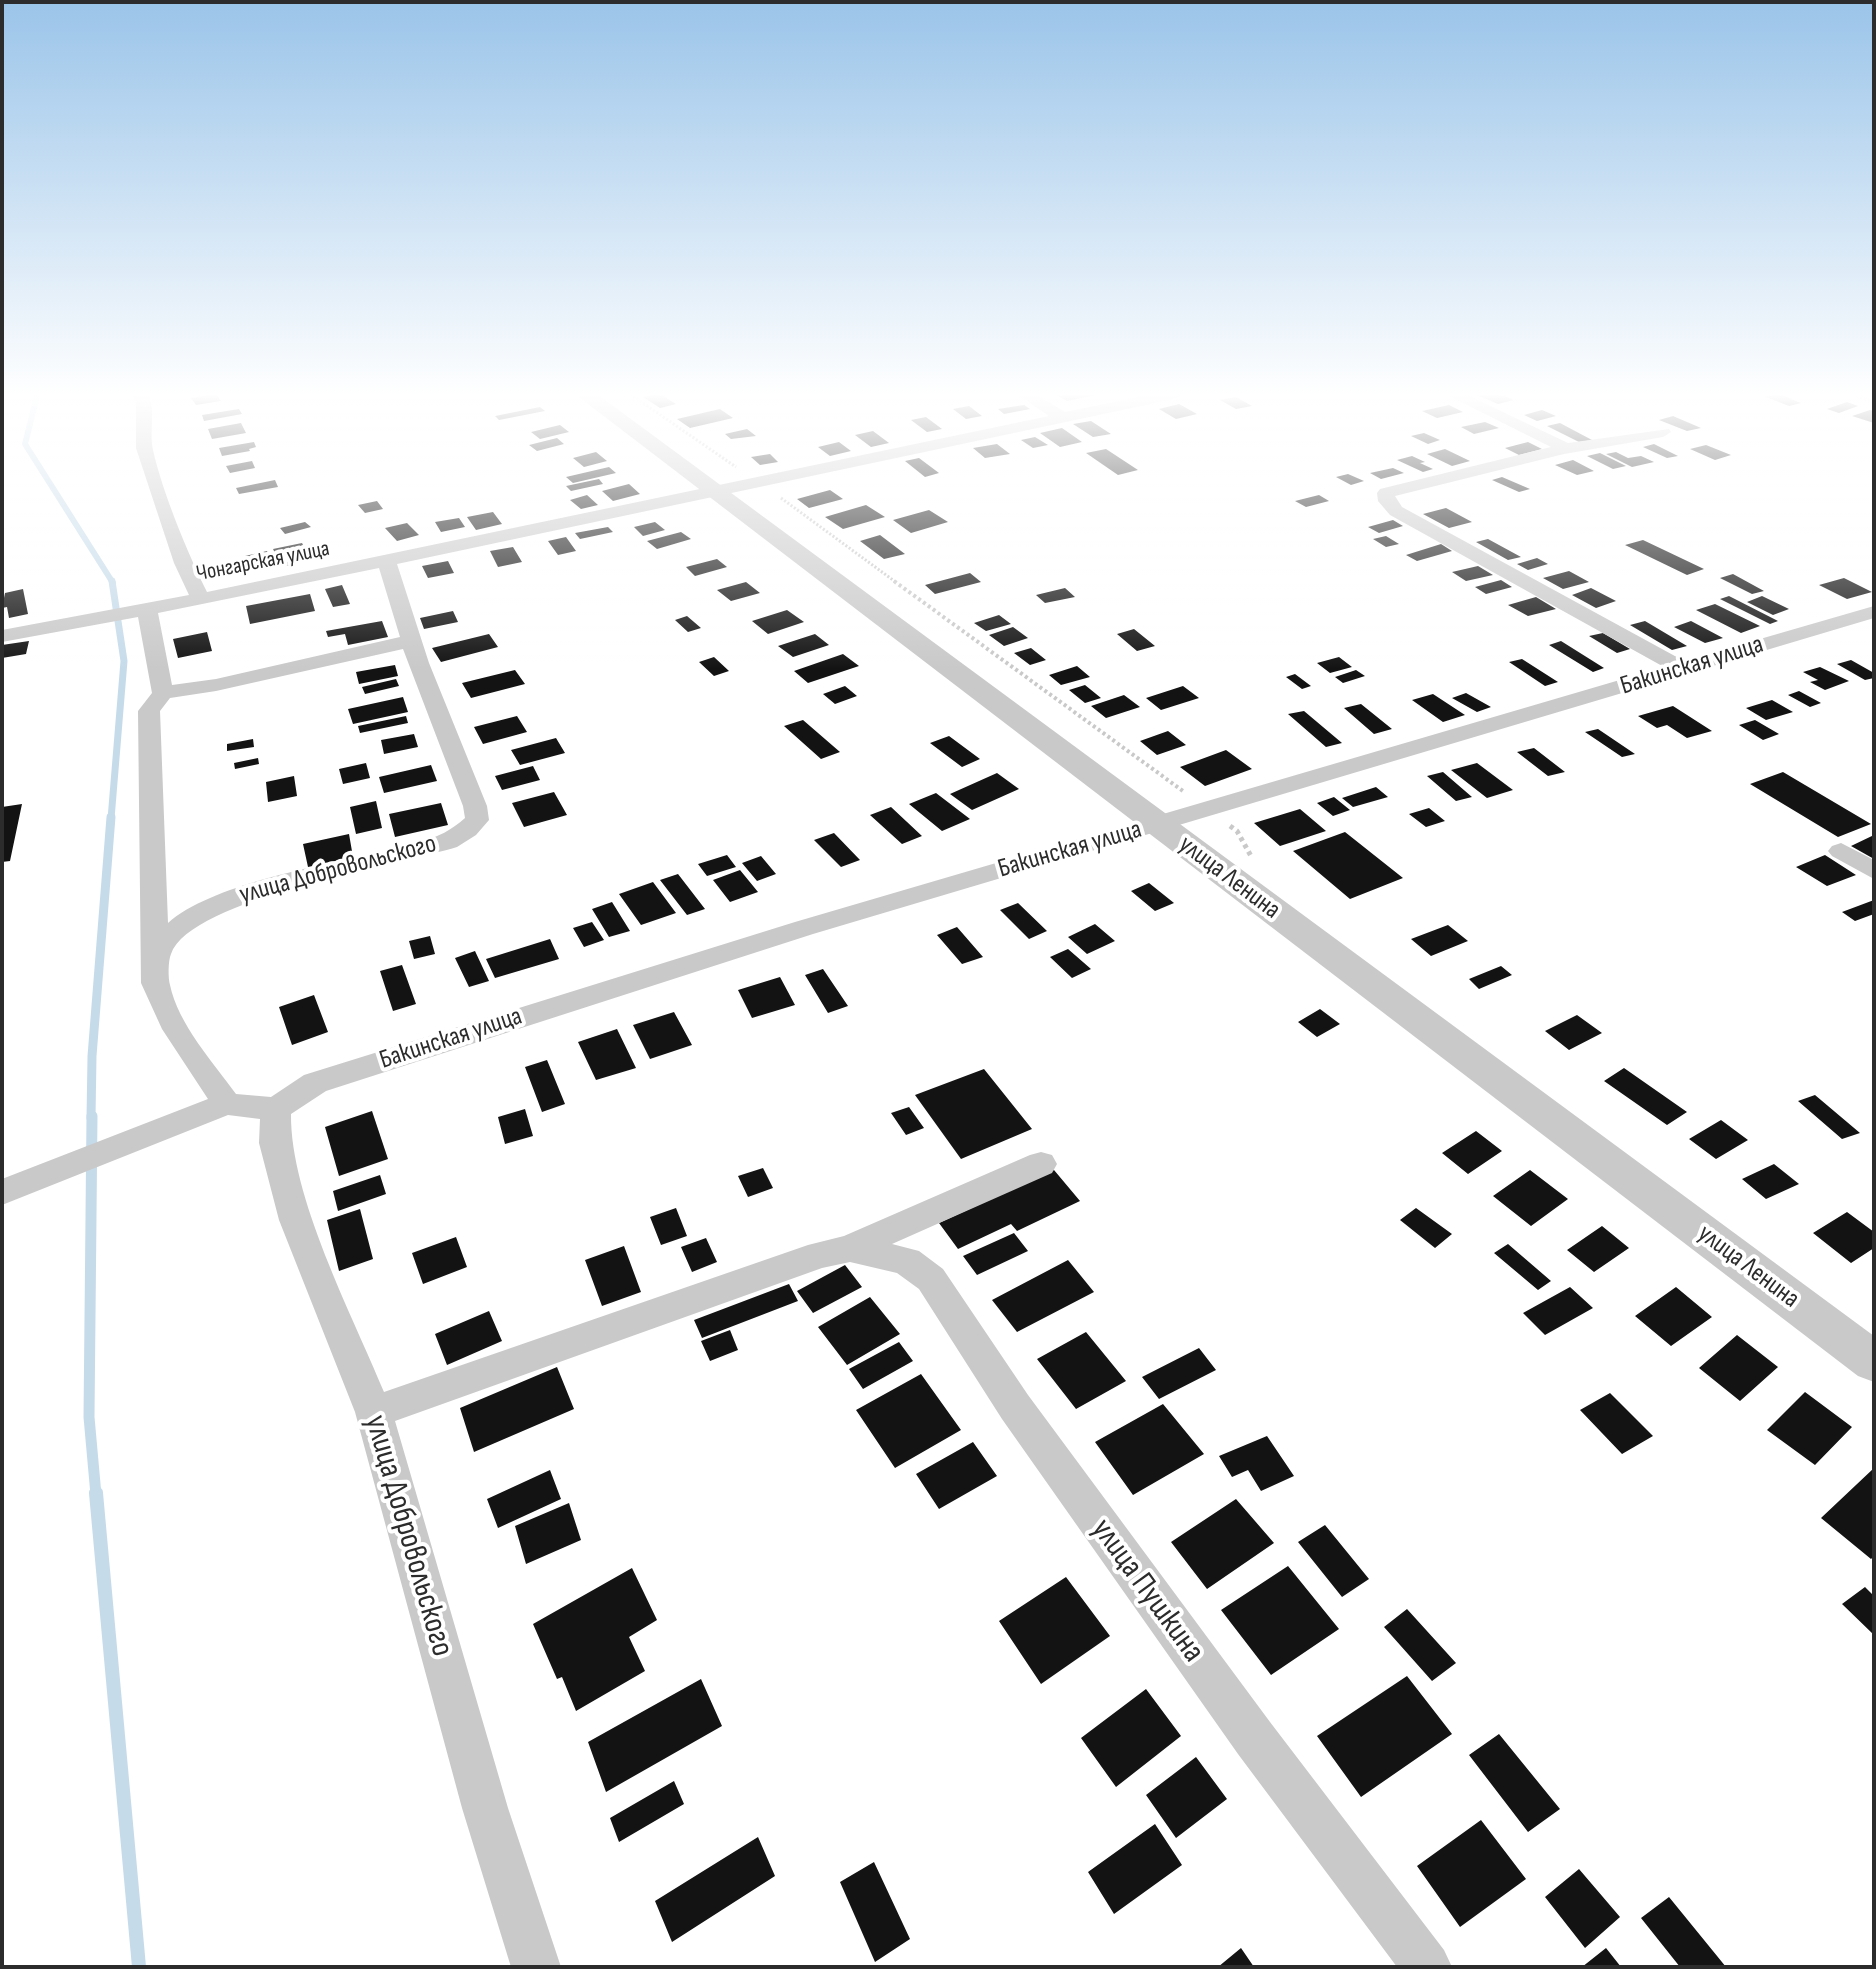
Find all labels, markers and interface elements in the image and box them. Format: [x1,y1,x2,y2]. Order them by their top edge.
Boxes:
street label: Чонгарская улица [194,536,332,588]
street label: Бакинская улица [1617,629,1767,703]
street label: Бакинская улица [995,815,1145,885]
street label: улица Добровольского [236,829,440,911]
street label: улица Ленина [1172,830,1286,926]
street label: Бакинская улица [376,1001,526,1077]
street label: улица Ленина [1691,1219,1805,1315]
street label: улица Добровольского [355,1411,461,1661]
street label: улица Пушкина [1082,1512,1212,1670]

